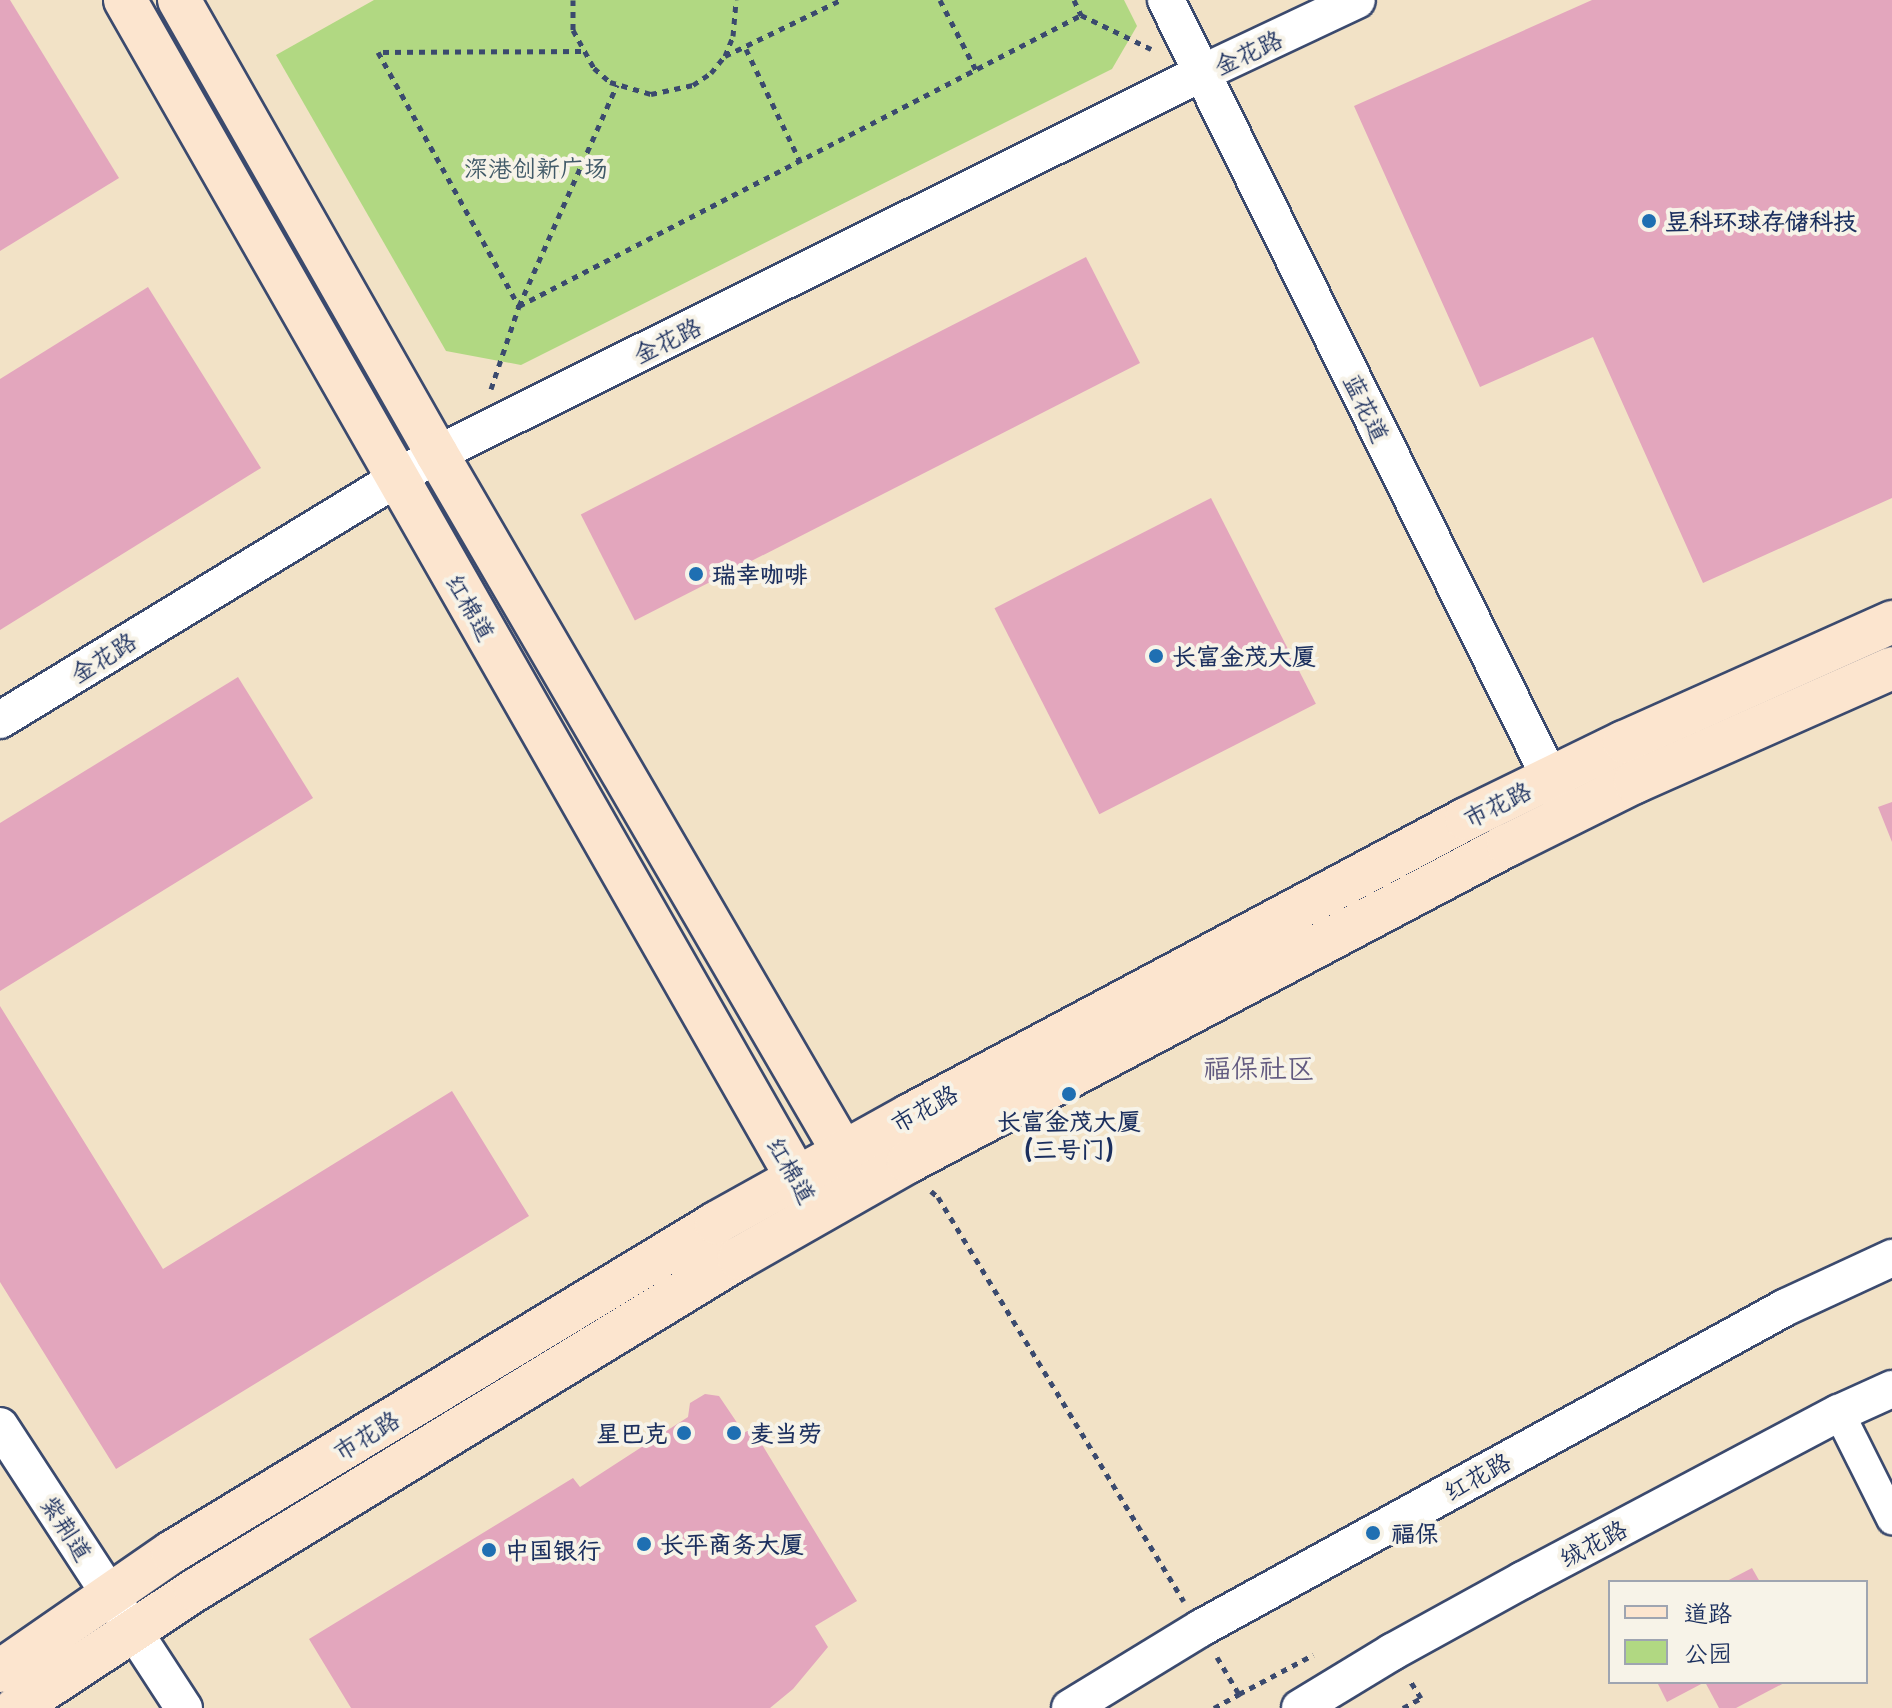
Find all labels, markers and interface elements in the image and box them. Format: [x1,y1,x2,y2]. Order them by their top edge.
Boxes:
street label: 金花路 [1209,24,1287,80]
park label: 深港创新广场 [464,154,608,182]
place label: 昱科环球存储科技 [1665,207,1857,235]
marker: 昱科环球存储科技 [1640,212,1658,230]
street label: 金花路 [628,311,706,369]
street label: 蓝花道 [1338,369,1396,447]
place label: 瑞幸咖啡 [712,560,808,588]
marker: 瑞幸咖啡 [687,565,705,583]
street label: 红棉道 [441,569,501,645]
street label: 金花路 [65,626,141,688]
place label: 长富金茂大厦 [1172,642,1316,670]
marker: 长富金茂大厦 [1147,647,1165,665]
street label: 市花路 [1458,775,1536,833]
district label: 福保社区 [1203,1050,1315,1084]
street label: 市花路 [886,1078,962,1138]
marker: 长富金茂大厦 (三号门) [1060,1085,1078,1103]
place label: 长富金茂大厦 (三号门) [997,1107,1141,1163]
street label: 红棉道 [762,1132,822,1208]
street label: 市花路 [328,1404,404,1466]
place label: 星巴克 [596,1419,668,1447]
place label: 麦当劳 [750,1419,822,1447]
marker: 星巴克 [675,1424,693,1442]
marker: 麦当劳 [725,1424,743,1442]
street label: 红花路 [1439,1446,1515,1506]
street label: 紫荆道 [35,1490,99,1566]
street label: 绒花路 [1554,1513,1632,1573]
place label: 福保 [1391,1519,1439,1547]
marker: 福保 [1362,1522,1384,1544]
place label: 长平商务大厦 [660,1530,804,1558]
marker: 长平商务大厦 [635,1535,653,1553]
place label: 中国银行 [505,1536,601,1564]
marker: 中国银行 [480,1541,498,1559]
legend [1608,1580,1868,1684]
text: 道路 [1684,1594,1732,1630]
text: 公园 [1684,1634,1732,1670]

